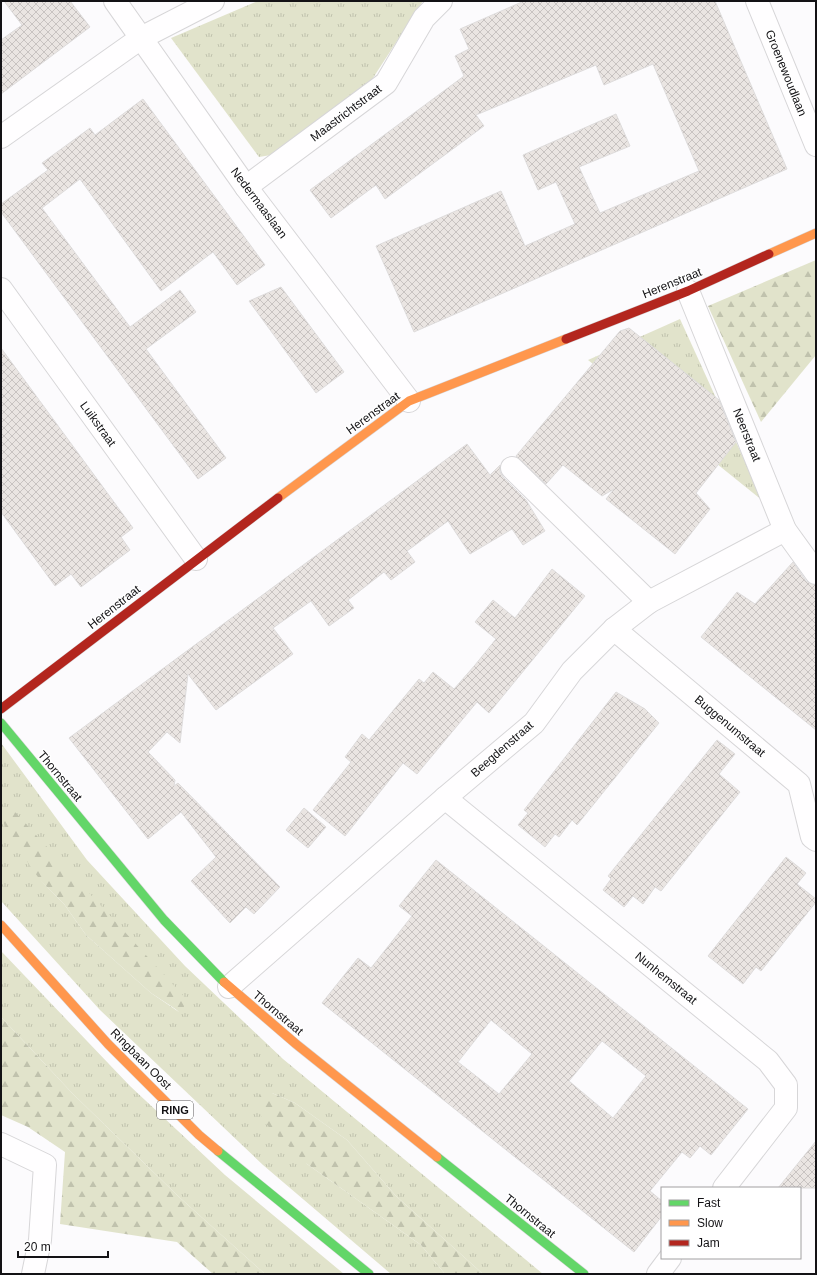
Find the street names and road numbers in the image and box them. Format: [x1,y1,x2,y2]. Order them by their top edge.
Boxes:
street label: Groenewoudlaan [762,28,810,118]
street label: Maastrichtstraat [308,81,385,144]
street label: Nedermaaslaan [228,165,290,241]
street label: Herenstraat [640,265,704,301]
street label: Herenstraat [344,389,403,437]
street label: Luikstraat [77,399,119,450]
street label: Neerstraat [730,406,764,464]
street label: Herenstraat [85,582,144,632]
street label: Buggenumstraat [692,692,769,760]
street label: Beegdenstraat [468,718,537,780]
street label: Thornstraat [35,748,86,805]
street label: Nunhemstraat [632,949,700,1008]
street label: Thornstraat [250,988,307,1039]
street label: Ringbaan Oost [108,1026,175,1093]
road number: RING [157,1101,193,1119]
street label: Thornstraat [502,1191,559,1241]

